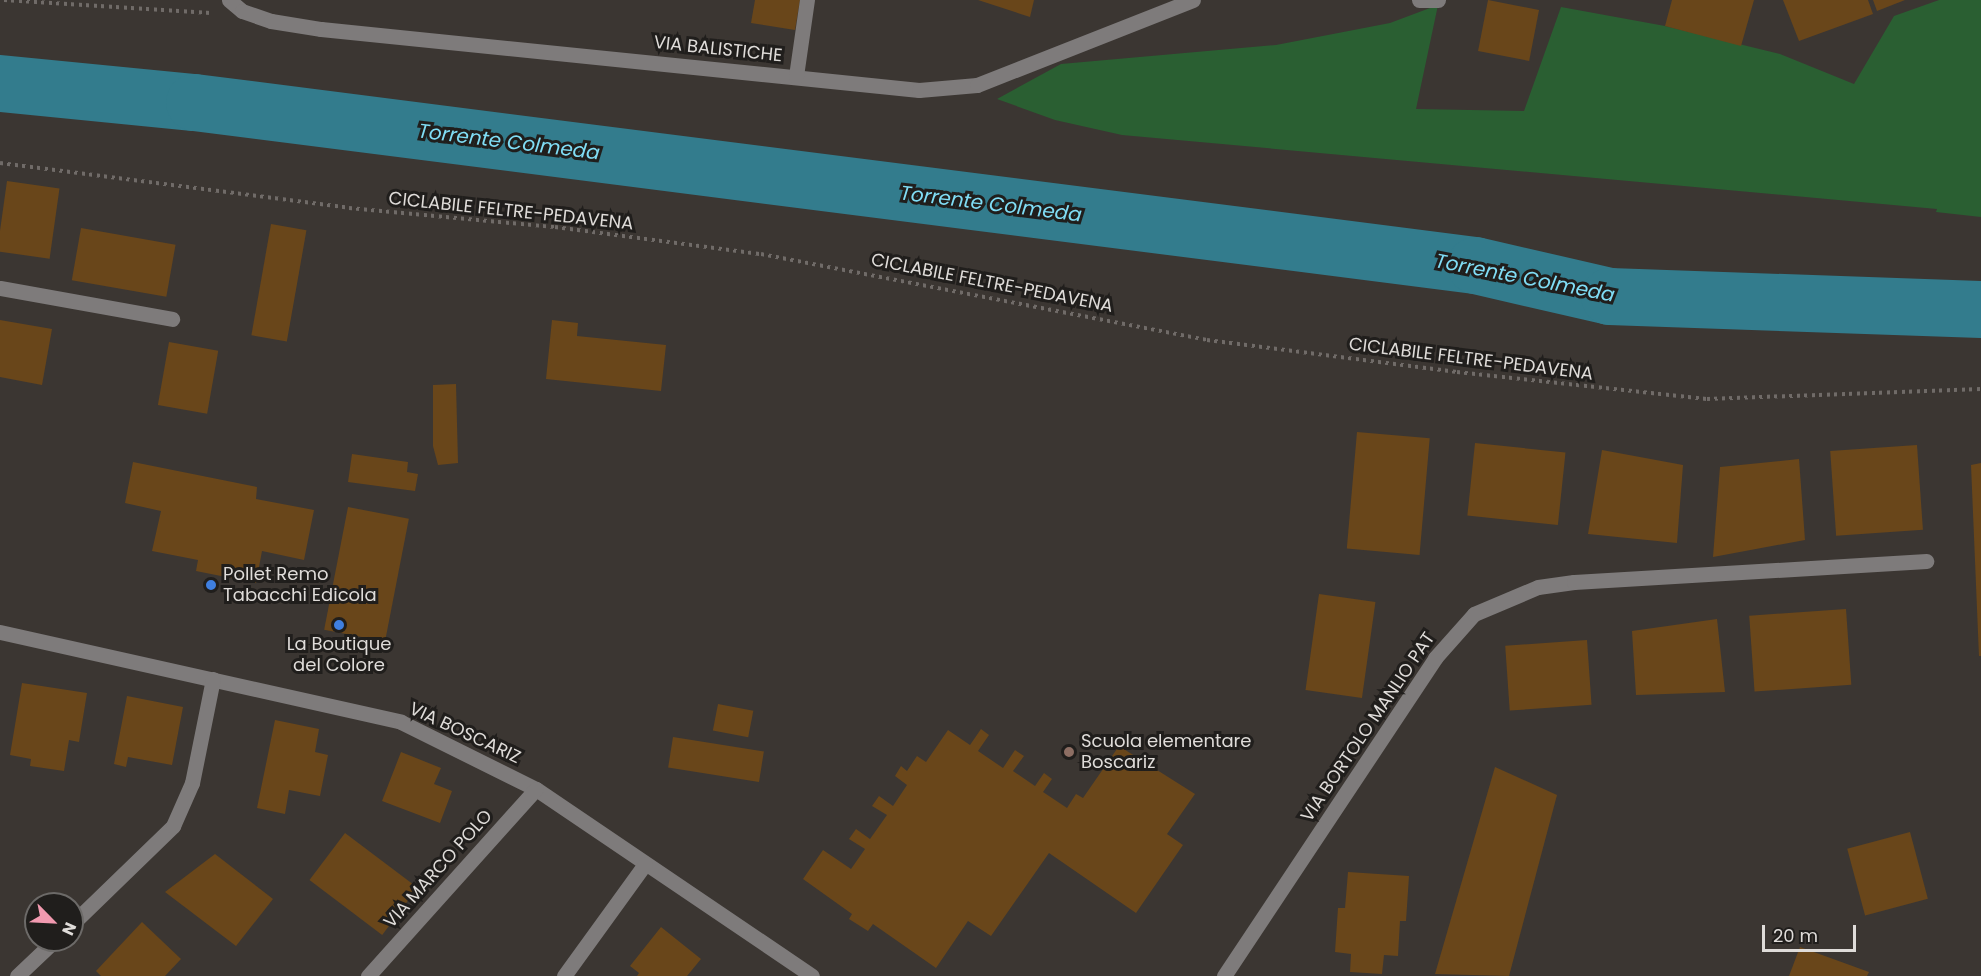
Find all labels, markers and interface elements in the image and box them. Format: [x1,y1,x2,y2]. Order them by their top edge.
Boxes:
street label: VIA BALISTICHE [653,32,783,66]
water label: Torrente Colmeda [417,119,601,165]
water label: Torrente Colmeda [899,181,1083,227]
street label: CICLABILE FELTRE-PEDAVENA [388,187,634,235]
street label: CICLABILE FELTRE-PEDAVENA [869,249,1115,317]
water label: Torrente Colmeda [1433,249,1617,307]
street label: CICLABILE FELTRE-PEDAVENA [1348,333,1594,385]
place label: Pollet Remo Tabacchi Edicola [223,564,377,606]
marker: Pollet Remo Tabacchi Edicola [204,578,218,592]
marker: La Boutique del Colore [332,618,346,632]
street label: VIA BORTOLO MANLIO PAT [1296,628,1440,826]
place label: La Boutique del Colore [287,634,391,676]
street label: VIA BOSCARIZ [406,698,524,768]
place label: Scuola elementare Boscariz [1081,731,1251,774]
marker: Scuola elementare Boscariz [1062,745,1076,759]
street label: VIA MARCO POLO [379,805,497,933]
north arrow [24,892,84,952]
scale bar [1765,913,1860,951]
text: N [56,919,82,939]
text: 20 m [1773,923,1818,948]

